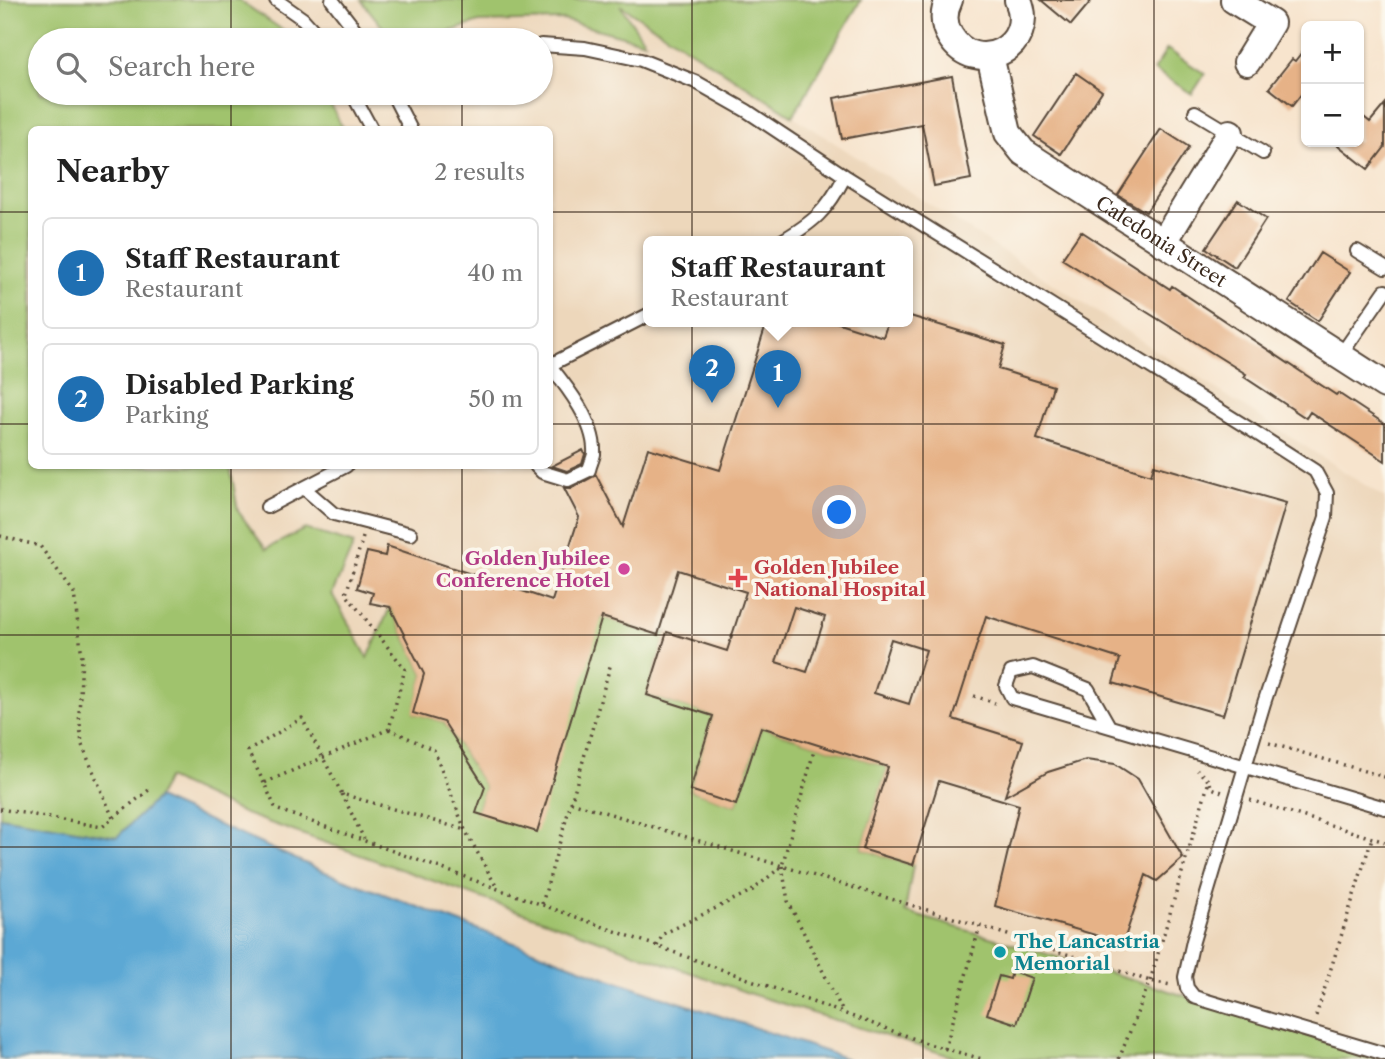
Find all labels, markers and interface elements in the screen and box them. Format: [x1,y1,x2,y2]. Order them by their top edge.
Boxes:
map controls [1301,21,1364,147]
button: + [1301,21,1364,84]
search box [28,28,553,105]
icon: search [52,48,90,86]
text: Search here [108,51,255,83]
button: − [1301,84,1364,147]
text: Nearby [56,153,169,190]
text: 2 results [434,158,525,186]
street label: Caledonia Street [1092,191,1231,292]
popup [643,236,913,327]
text: Staff Restaurant [125,243,340,275]
text: Staff Restaurant [670,252,886,284]
text: 1 [76,259,86,287]
text: 40 m [468,259,523,287]
text: Restaurant [125,275,243,303]
text: Restaurant [670,284,789,312]
pin: 2 [689,345,735,403]
pin: 1 [755,350,801,408]
text: Disabled Parking [125,369,354,401]
text: 2 [74,385,88,413]
text: 50 m [468,385,523,413]
text: Parking [125,401,209,429]
your location [822,495,856,529]
place label: Golden Jubilee Conference Hotel [436,547,610,592]
place label: Golden Jubilee National Hospital [754,556,926,601]
marker: Golden Jubilee Conference Hotel [616,561,632,577]
marker: Golden Jubilee National Hospital [728,568,748,588]
place label: The Lancastria Memorial [1014,930,1161,975]
marker: The Lancastria Memorial [992,944,1008,960]

